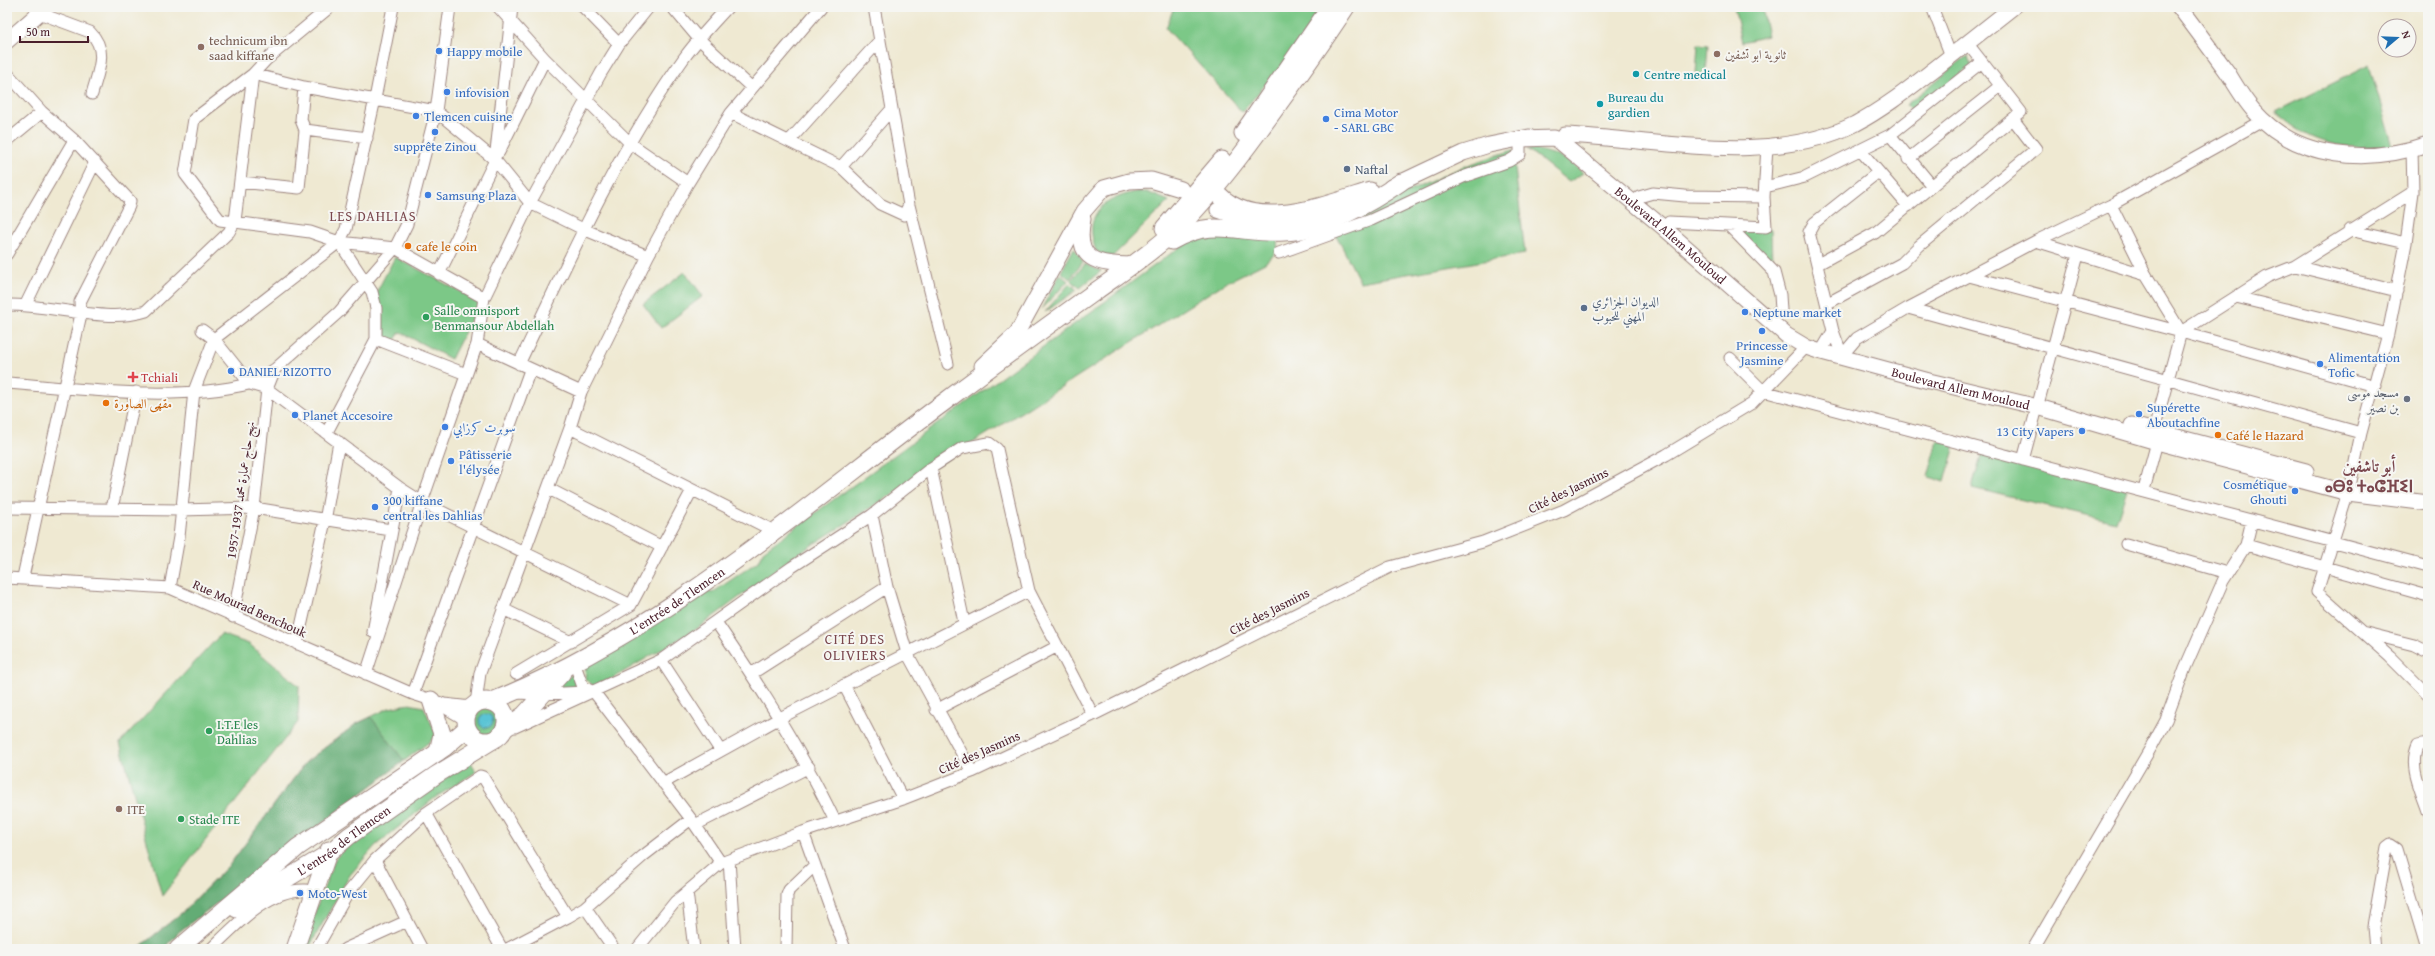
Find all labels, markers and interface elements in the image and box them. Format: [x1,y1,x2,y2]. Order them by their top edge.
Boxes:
scale bar [20,18,88,44]
north arrow [2377,18,2417,58]
text: 50 m [26,23,50,40]
text: N [2398,29,2415,41]
place label: technicum ibn saad kiffane [209,31,288,65]
marker: technicum ibn saad kiffane [196,42,206,52]
place label: Happy mobile [447,42,523,61]
place label: ثانوية ابو تشفين [1725,45,1786,64]
marker: Happy mobile [434,46,444,56]
marker: ثانوية ابو تشفين [1712,49,1722,59]
place label: Centre medical [1644,65,1726,84]
marker: Centre medical [1631,69,1641,79]
place label: infovision [455,83,510,102]
marker: infovision [442,87,452,97]
place label: Bureau du gardien [1608,88,1664,122]
marker: Bureau du gardien [1595,99,1605,109]
place label: Cima Motor - SARL GBC [1334,103,1399,137]
place label: Tlemcen cuisine [424,107,512,126]
marker: Tlemcen cuisine [411,111,421,121]
marker: Cima Motor - SARL GBC [1321,114,1331,124]
marker: supprête Zinou [430,127,440,137]
place label: supprête Zinou [394,137,476,156]
place label: Naftal [1355,160,1389,179]
marker: Naftal [1342,164,1352,174]
street label: Boulevard Allem Mouloud [1611,182,1731,289]
place label: Samsung Plaza [436,186,517,205]
marker: Samsung Plaza [423,190,433,200]
district label: LES DAHLIAS [329,206,417,226]
place label: cafe le coin [416,237,478,256]
marker: cafe le coin [403,241,413,251]
place label: الديوان الجزائري المهني للحبوب [1592,292,1659,328]
place label: Salle omnisport Benmansour Abdellah [434,301,555,335]
marker: الديوان الجزائري المهني للحبوب [1579,303,1589,313]
place label: Neptune market [1753,303,1842,322]
marker: Neptune market [1740,307,1750,317]
marker: Salle omnisport Benmansour Abdellah [421,312,431,322]
marker: Princesse Jasmine [1757,326,1767,336]
place label: Princesse Jasmine [1736,336,1788,370]
place label: Alimentation Tofic [2328,348,2401,382]
marker: Alimentation Tofic [2315,359,2325,369]
place label: DANIEL RIZOTTO [239,362,332,381]
street label: Boulevard Allem Mouloud [1889,362,2032,415]
marker: DANIEL RIZOTTO [226,366,236,376]
place label: Tchiali [141,368,179,387]
marker: Tchiali [128,372,138,382]
place label: مسجد موسى بن نصير [2347,383,2400,417]
place label: مقهى الصاورة [114,394,172,413]
marker: مسجد موسى بن نصير [2402,394,2412,404]
marker: مقهى الصاورة [101,398,111,408]
place label: Supérette Aboutachfine [2147,398,2220,432]
place label: Planet Accesoire [303,406,393,425]
marker: Supérette Aboutachfine [2134,409,2144,419]
marker: Planet Accesoire [290,410,300,420]
place label: سوبرت كرزابي [453,418,516,439]
street label: نهج حاج عمارة محمد 1937-1957 [221,420,262,560]
marker: سوبرت كرزابي [440,422,450,432]
place label: 13 City Vapers [1996,422,2074,441]
marker: 13 City Vapers [2077,426,2087,436]
place label: Café le Hazard [2226,426,2304,445]
marker: Café le Hazard [2213,430,2223,440]
place label: Pâtisserie l'élysée [459,445,512,479]
district label: أبو تاشفين ⴰⴱⵓ ⵜⴰⵛⴼⵉⵏ [2325,453,2413,498]
marker: Pâtisserie l'élysée [446,456,456,466]
street label: Cité des Jasmins [1525,463,1612,518]
place label: Cosmétique Ghouti [2223,475,2287,509]
marker: Cosmétique Ghouti [2290,486,2300,496]
place label: 300 kiffane central les Dahlias [383,491,482,525]
marker: 300 kiffane central les Dahlias [370,502,380,512]
street label: L'entrée de Tlemcen [626,562,729,639]
street label: Rue Mourad Benchouk [190,575,310,642]
street label: Cité des Jasmins [1226,583,1313,640]
district label: CITÉ DES OLIVIERS [823,629,887,665]
place label: I.T.E les Dahlias [217,715,258,749]
marker: I.T.E les Dahlias [204,726,214,736]
street label: Cité des Jasmins [935,726,1023,779]
place label: ITE [127,800,145,819]
street label: L'entrée de Tlemcen [293,800,395,880]
marker: ITE [114,804,124,814]
place label: Stade ITE [189,810,240,829]
marker: Stade ITE [176,814,186,824]
place label: Moto-West [308,884,368,903]
marker: Moto-West [295,888,305,898]

